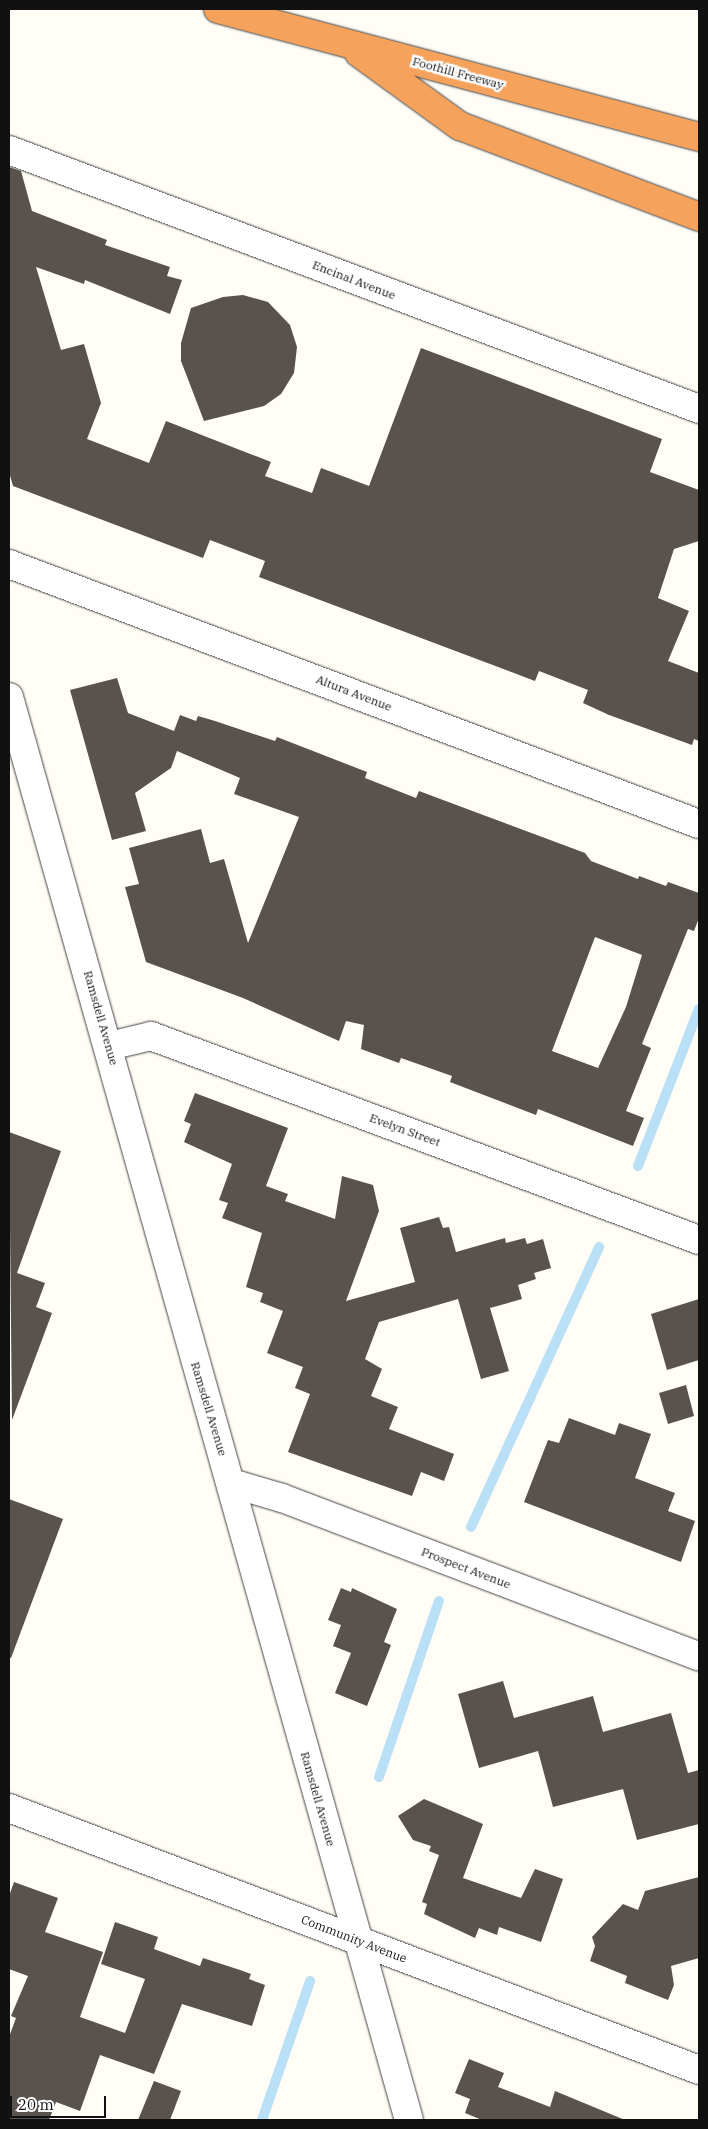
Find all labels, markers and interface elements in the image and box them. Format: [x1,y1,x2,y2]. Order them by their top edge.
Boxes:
street label: Foothill Freeway [411,54,505,92]
street label: Encinal Avenue [310,257,398,303]
street label: Altura Avenue [314,672,394,714]
street label: Ramsdell Avenue [81,969,121,1067]
street label: Evelyn Street [368,1110,442,1150]
street label: Ramsdell Avenue [188,1360,230,1458]
street label: Prospect Avenue [419,1544,513,1592]
street label: Ramsdell Avenue [298,1750,338,1848]
street label: Community Avenue [299,1912,409,1966]
scale bar [12,2086,109,2118]
text: 20 m [18,2095,54,2114]

